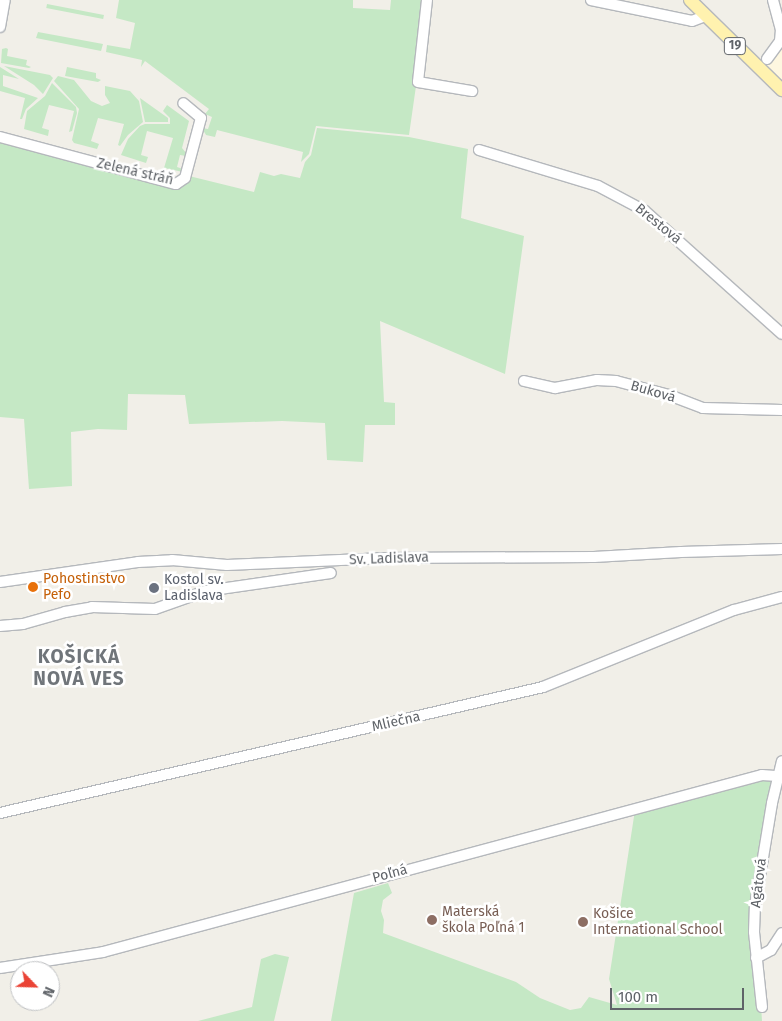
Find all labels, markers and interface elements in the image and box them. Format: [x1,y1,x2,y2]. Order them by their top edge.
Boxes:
road number: 19 [724,36,746,56]
street label: Zelená stráň [95,155,175,189]
street label: Brestová [631,200,685,248]
street label: Buková [629,378,677,406]
street label: Sv. Ladislava [349,549,429,569]
place label: Pohostinstvo Pefo [43,571,126,604]
place label: Kostol sv. Ladislava [164,572,224,604]
marker: Pohostinstvo Pefo [27,581,39,593]
marker: Kostol sv. Ladislava [148,582,160,594]
district label: KOŠICKÁ NOVÁ VES [32,646,126,690]
street label: Mliečna [370,708,422,736]
street label: Agátová [748,857,770,909]
street label: Poľná [371,861,409,887]
place label: Materská škola Poľná 1 [442,904,525,936]
place label: Košice International School [593,906,723,939]
marker: Materská škola Poľná 1 [426,914,438,926]
marker: Košice International School [577,916,589,928]
north arrow [10,961,60,1011]
scale bar [612,978,746,1010]
text: N [39,984,58,1000]
text: 100 m [618,988,658,1006]

